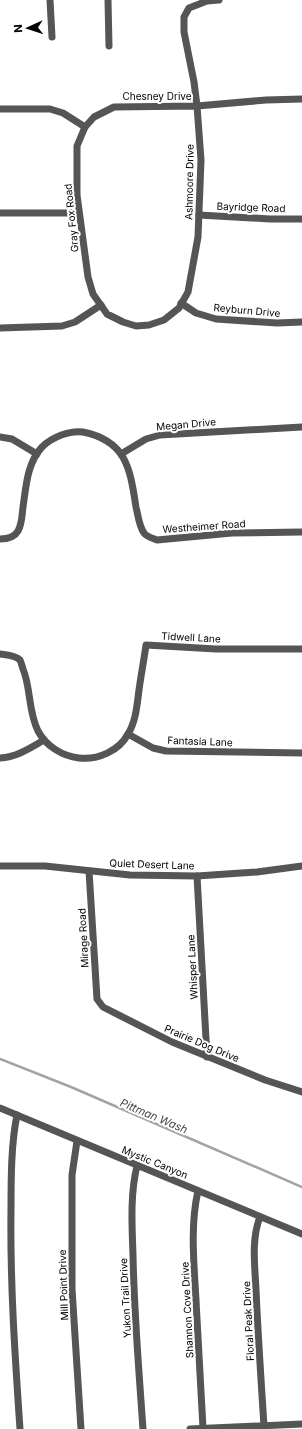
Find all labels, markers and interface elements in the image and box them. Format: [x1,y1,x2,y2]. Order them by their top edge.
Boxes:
north arrow [8,8,48,48]
text: N [11,24,25,33]
street label: Chesney Drive [122,90,192,102]
street label: Ashmoore Drive [182,144,196,220]
street label: Gray Fox Road [61,183,81,253]
street label: Bayridge Road [216,200,286,214]
street label: Reyburn Drive [213,301,281,319]
street label: Megan Drive [156,415,217,433]
street label: Westheimer Road [162,517,246,535]
street label: Tidwell Lane [161,629,221,645]
street label: Fantasia Lane [167,734,233,748]
street label: Quiet Desert Lane [109,857,195,871]
street label: Mirage Road [75,908,91,968]
street label: Whisper Lane [184,934,200,1000]
street label: Prairie Dog Drive [163,1022,241,1064]
water label: Pittman Wash [118,1095,190,1137]
street label: Mystic Canyon [120,1143,190,1181]
street label: Mill Point Drive [56,1249,70,1321]
street label: Yukon Trail Drive [117,1258,133,1338]
street label: Shannon Cove Drive [178,1261,196,1358]
street label: Floral Peak Drive [240,1281,256,1361]

